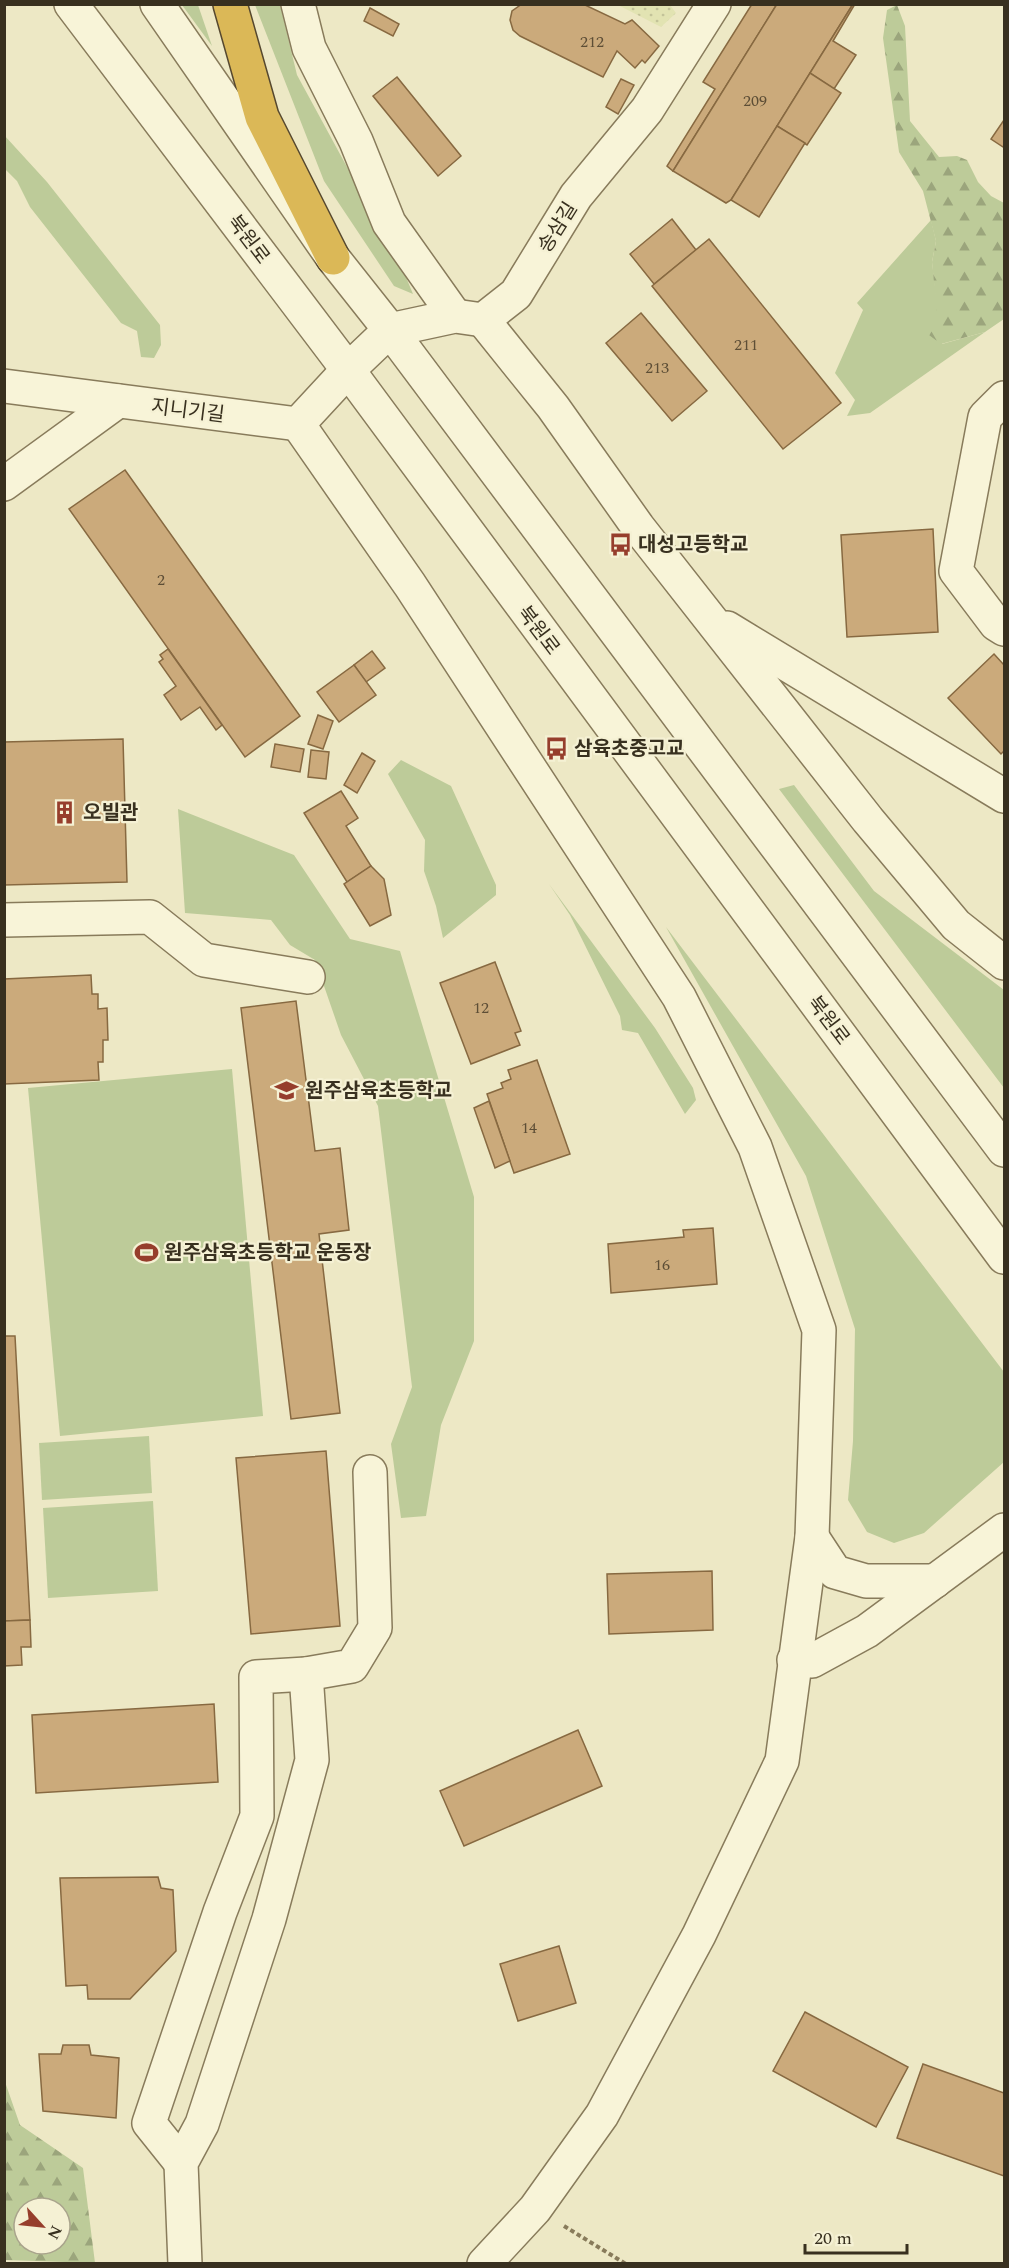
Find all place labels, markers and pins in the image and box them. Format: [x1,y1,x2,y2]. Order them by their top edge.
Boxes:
place label: 대성고등학교 [638,530,748,560]
bus stop icon: 대성고등학교 [607,531,633,557]
place label: 삼육초중고교 [574,734,684,764]
bus stop icon: 삼육초중고교 [543,735,569,761]
place label: 오빌관 [83,798,139,828]
building icon: 오빌관 [52,799,78,825]
place label: 원주삼육초등학교 [305,1076,452,1106]
school or university icon: 원주삼육초등학교 [274,1077,300,1103]
place label: 원주삼육초등학교 운동장 [164,1238,371,1268]
sports icon: 원주삼육초등학교 운동장 [133,1239,159,1265]

